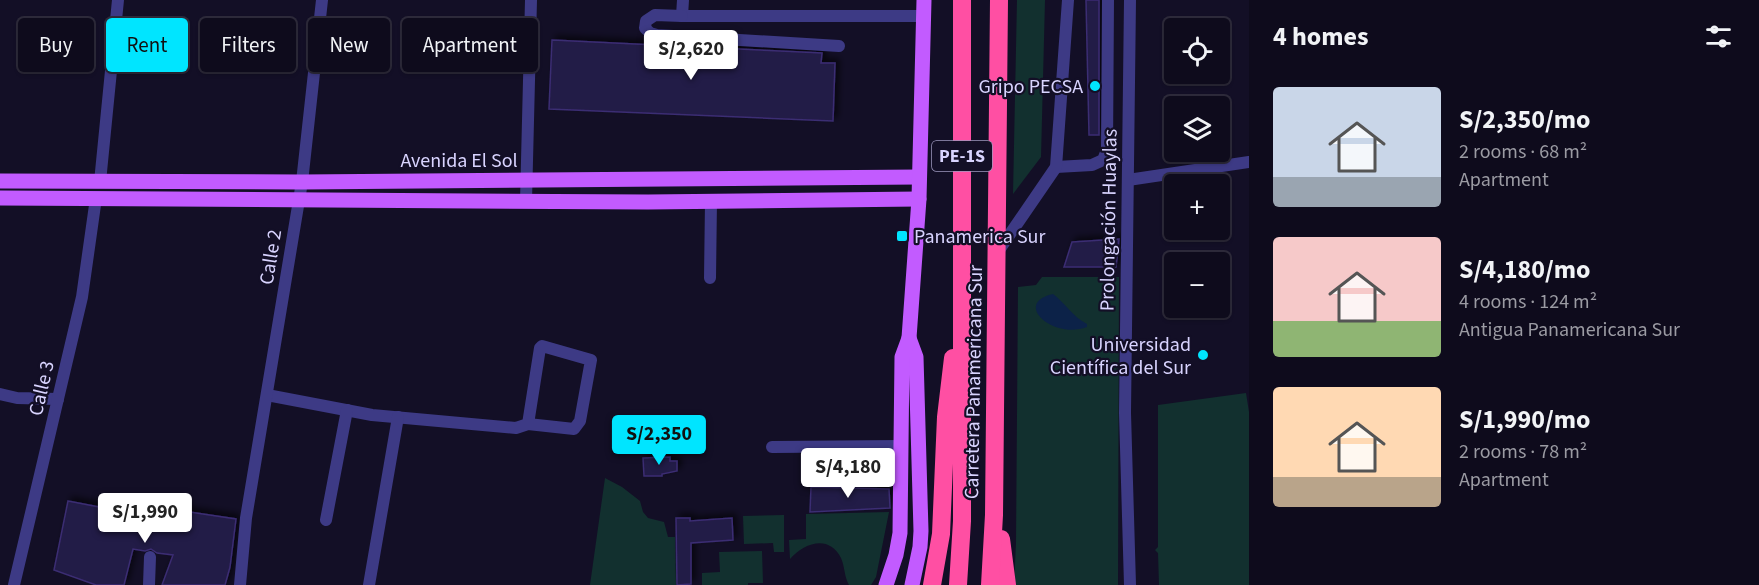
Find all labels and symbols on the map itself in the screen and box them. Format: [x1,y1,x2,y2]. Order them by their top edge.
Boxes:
pin: S/2,620 [636,30,746,81]
place label: Gripo PECSA [979,73,1083,101]
marker: Gripo PECSA [1088,79,1102,93]
street label: Prolongación Huaylas [1093,129,1125,311]
road number: PE-1S [932,141,992,171]
street label: Avenida El Sol [400,147,518,175]
place label: Panamerica Sur [914,223,1045,251]
street label: Calle 2 [253,227,289,287]
marker: Panamerica Sur [895,229,909,243]
street label: Carretera Panamericana Sur [958,265,990,499]
place label: Universidad Científica del Sur [1050,331,1191,382]
marker: Universidad Científica del Sur [1196,348,1210,362]
street label: Calle 3 [22,358,62,418]
pin: S/2,350 [604,415,714,466]
pin: S/4,180 [793,448,903,499]
pin: S/1,990 [90,493,200,544]

